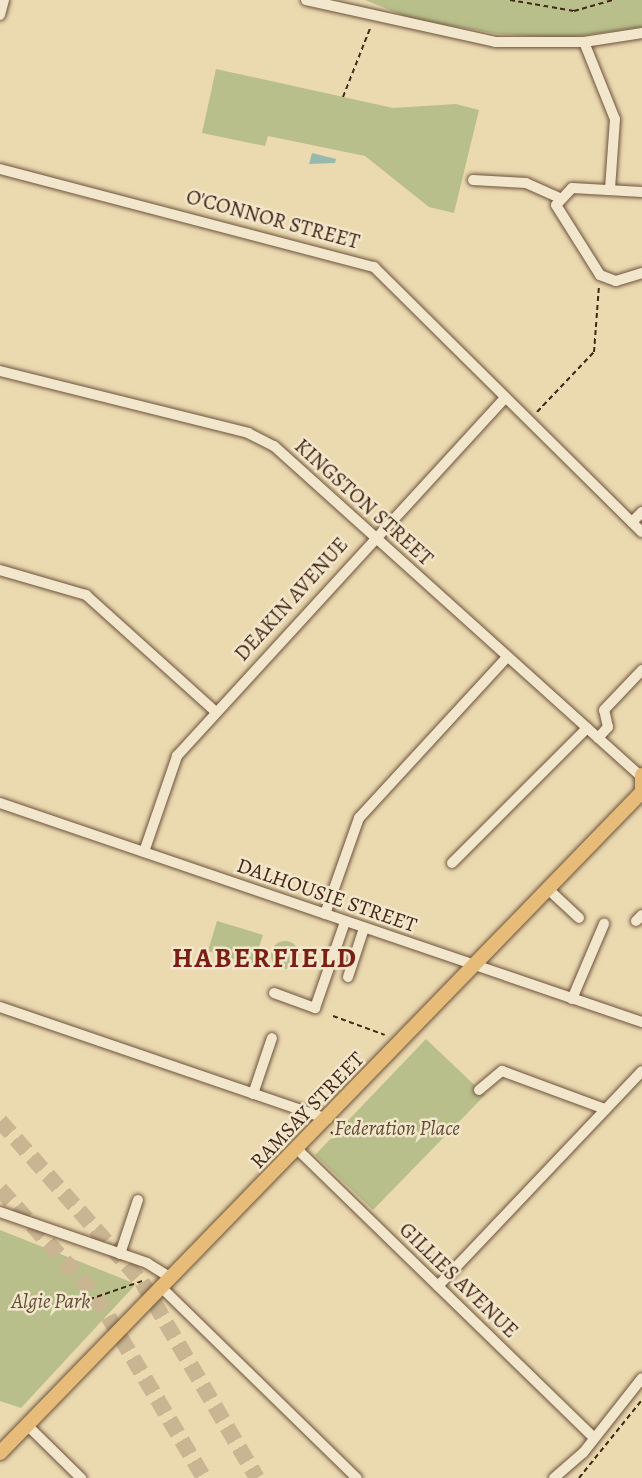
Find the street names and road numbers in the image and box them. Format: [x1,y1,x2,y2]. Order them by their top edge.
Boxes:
street label: O'CONNOR STREET [184,184,362,254]
street label: KINGSTON STREET [290,433,438,571]
street label: DEAKIN AVENUE [229,532,353,666]
street label: DALHOUSIE STREET [234,852,420,938]
street label: RAMSAY STREET [245,1046,369,1174]
street label: GILLIES AVENUE [394,1217,524,1343]

